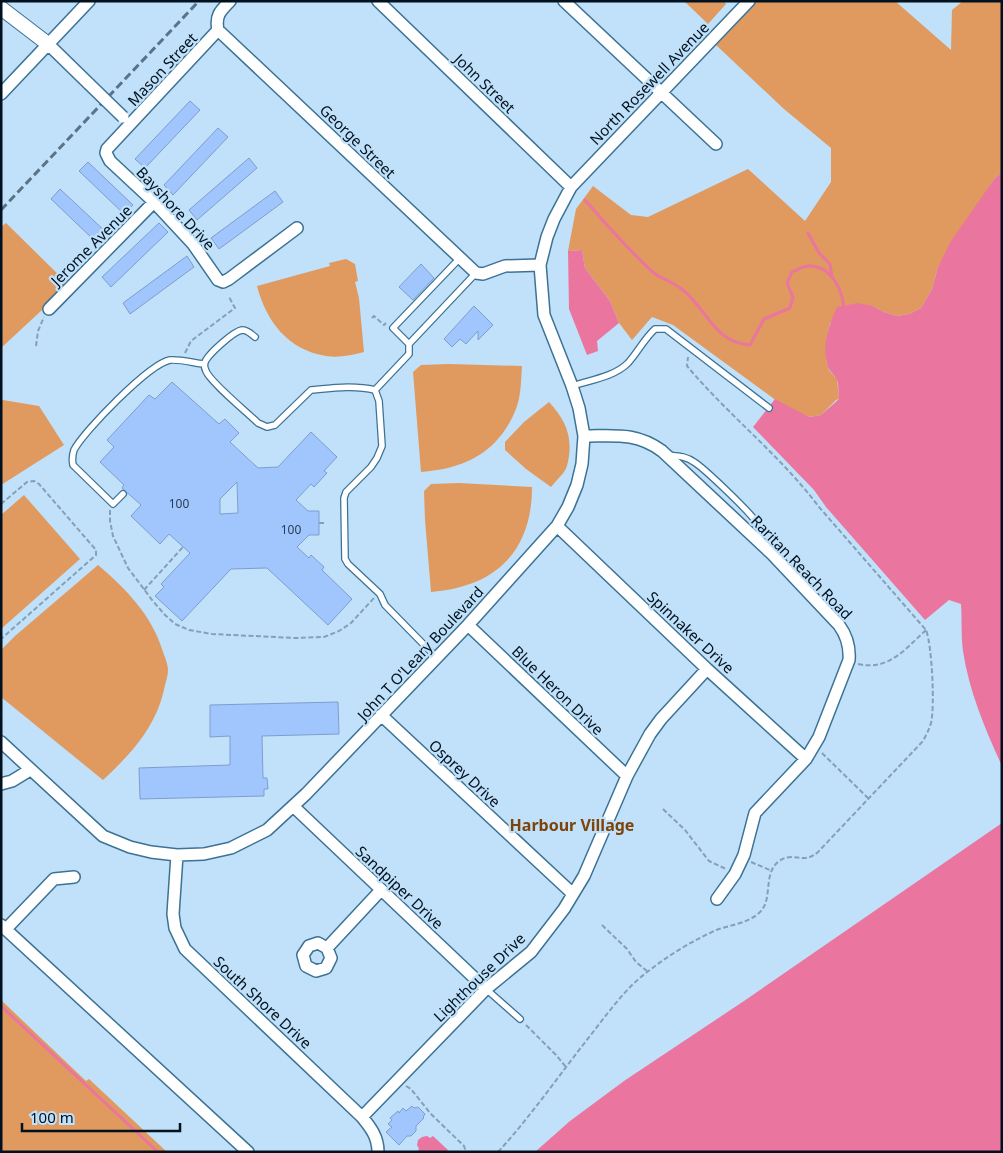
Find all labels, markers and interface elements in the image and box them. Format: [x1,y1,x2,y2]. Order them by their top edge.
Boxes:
street label: North Rosewell Avenue [585,17,713,149]
street label: Mason Street [123,28,202,110]
street label: John Street [449,47,520,118]
street label: George Street [316,100,401,183]
street label: Bayshore Drive [132,162,220,254]
street label: Jerome Avenue [45,200,136,291]
house number: 100 [169,495,189,512]
street label: Raritan Reach Road [747,511,857,623]
house number: 100 [281,521,301,538]
street label: John T O'Leary Boulevard [351,582,488,726]
street label: Spinnaker Drive [643,587,739,677]
street label: Blue Heron Drive [508,641,608,739]
street label: Osprey Drive [425,735,505,811]
district label: Harbour Village [510,814,634,836]
street label: Sandpiper Drive [352,841,448,933]
street label: Lighthouse Drive [429,928,529,1026]
street label: South Shore Drive [210,951,316,1053]
scale bar [22,1100,180,1132]
text: 100 m [30,1107,74,1127]

